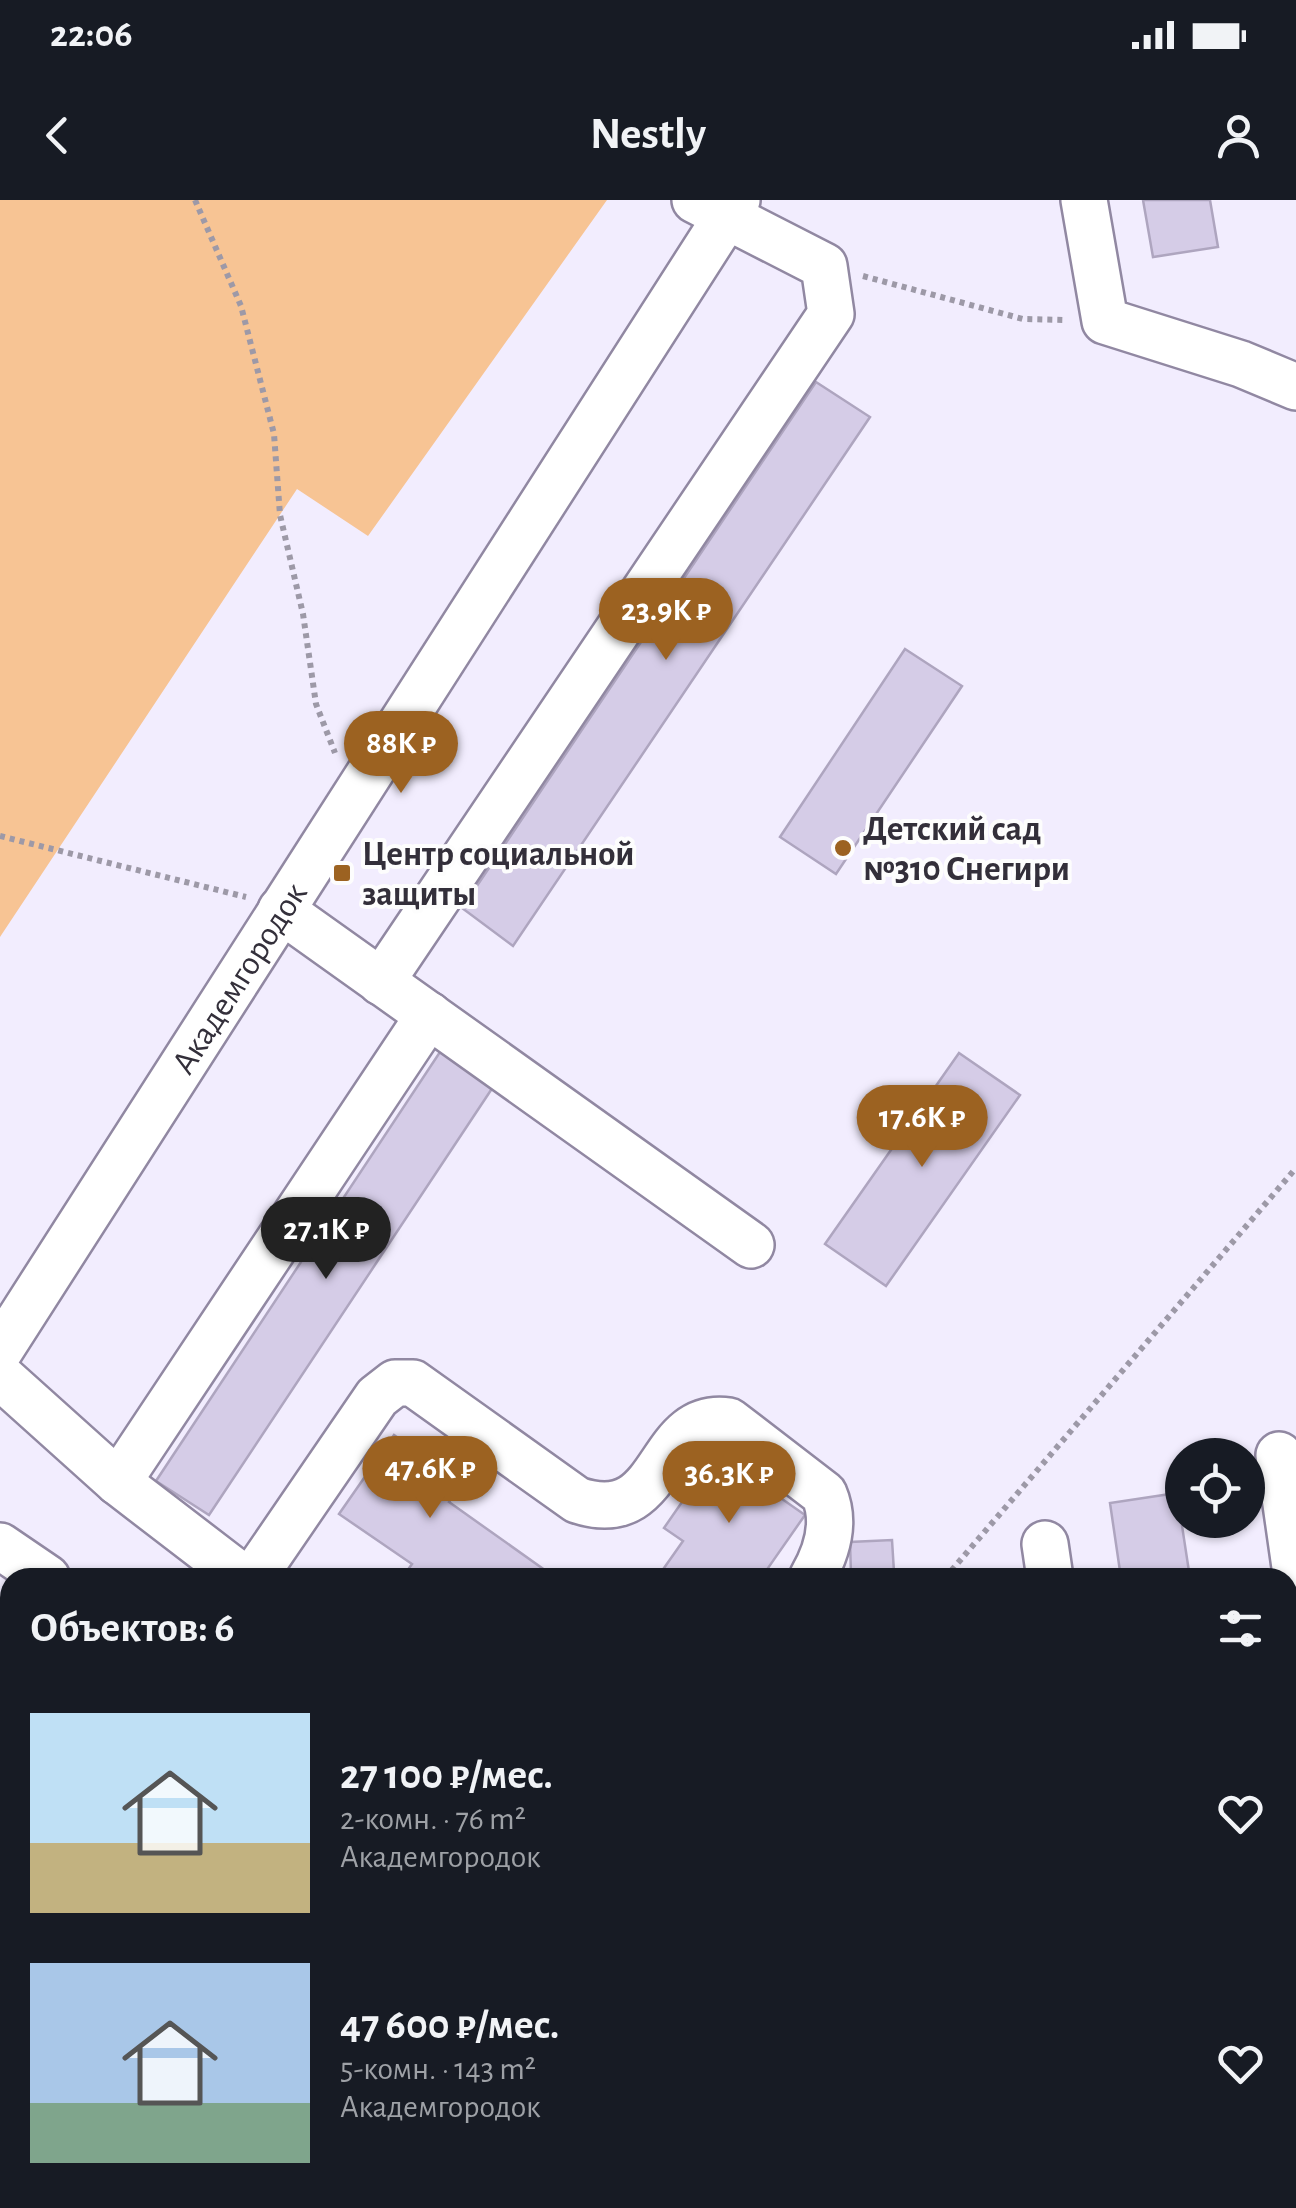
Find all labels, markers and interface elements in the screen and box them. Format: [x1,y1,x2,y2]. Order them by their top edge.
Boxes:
text: 22:06 [50,16,133,54]
icon: back [30,108,85,163]
icon: person [1211,108,1266,163]
text: Nestly [590,112,706,157]
pin: 23.9K ₽ [574,578,758,663]
text: 23.9K ₽ [621,594,711,626]
pin: 88K ₽ [331,711,471,796]
text: 88K ₽ [366,727,436,759]
place label: Детский сад №310 Снегири [863,812,1070,887]
place label: Центр социальной защиты [362,837,634,912]
marker: Детский сад №310 Снегири [832,837,854,859]
marker: Центр социальной защиты [331,862,353,884]
street label: Академгородок [166,877,314,1081]
pin: 17.6K ₽ [830,1085,1014,1170]
text: 17.6K ₽ [879,1101,965,1133]
pin: 27.1K ₽ [234,1197,418,1282]
text: 27.1K ₽ [283,1213,369,1245]
pin: 47.6K ₽ [338,1436,522,1521]
map controls [1165,1438,1265,1538]
button: locate [1165,1438,1265,1538]
pin: 36.3K ₽ [637,1441,821,1526]
text: 47.6K ₽ [384,1452,476,1484]
text: 36.3K ₽ [685,1457,773,1489]
icon: filters [1213,1601,1268,1656]
text: Объектов: 6 [30,1607,234,1649]
icon: home [110,1753,230,1873]
text: 27 100 ₽/мес. [340,1754,553,1796]
icon: heart [1213,1786,1268,1841]
text: 2-комн. · 76 m² [340,1803,526,1835]
text: Академгородок [340,1841,541,1873]
icon: home [110,2003,230,2123]
text: 47 600 ₽/мес. [340,2004,559,2046]
icon: heart [1213,2036,1268,2091]
text: 5-комн. · 143 m² [340,2053,536,2085]
text: Академгородок [340,2091,541,2123]

